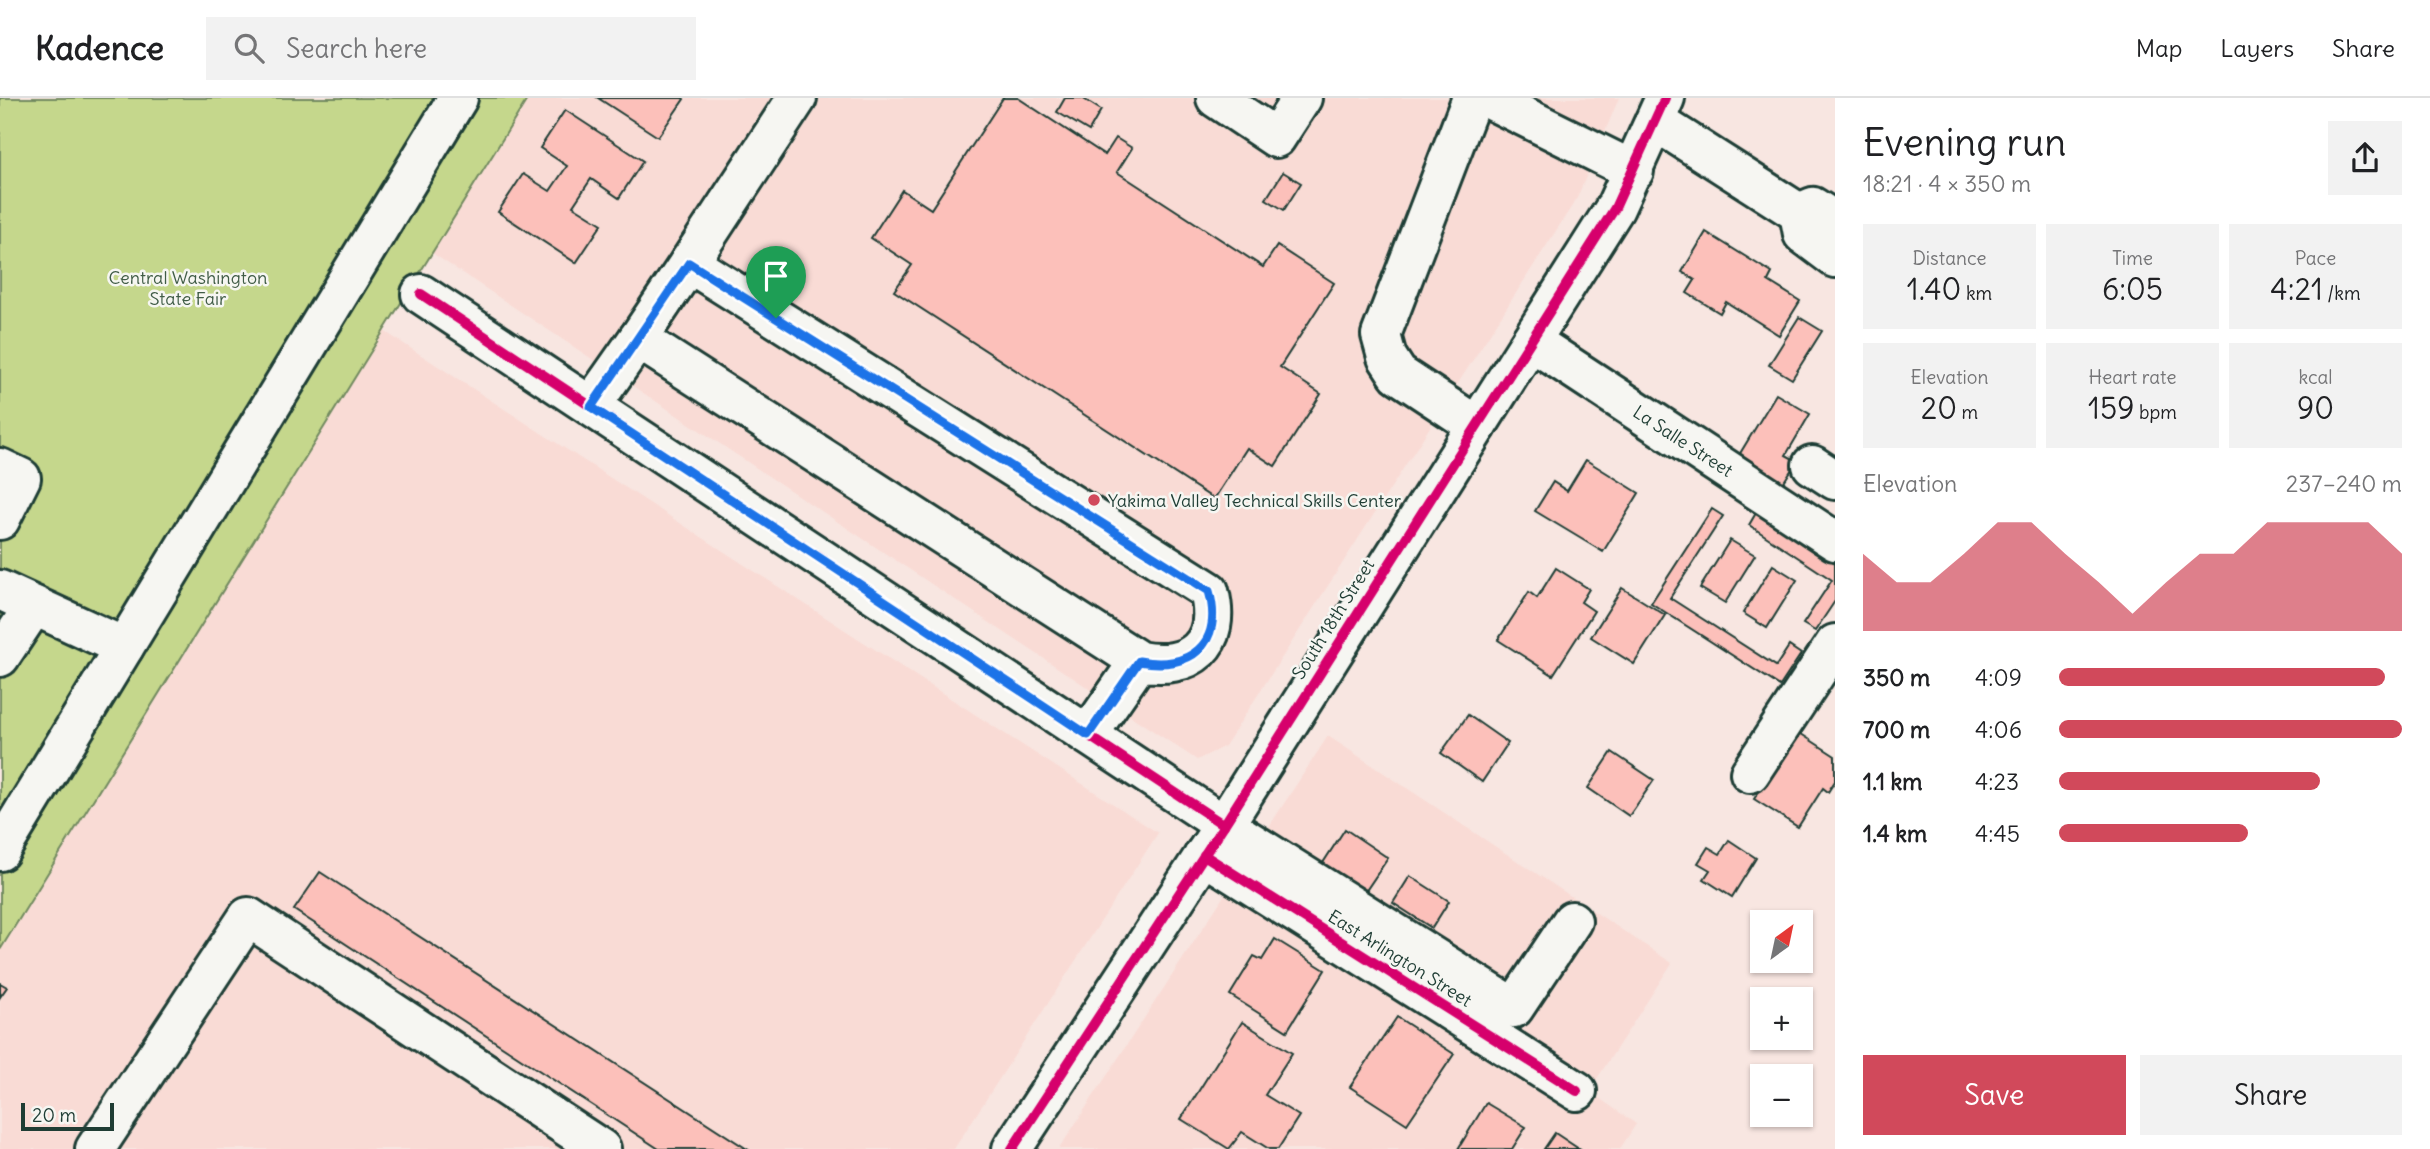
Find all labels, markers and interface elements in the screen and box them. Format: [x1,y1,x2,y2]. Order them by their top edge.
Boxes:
search box [206,17,696,80]
text: Kadence [35,27,164,69]
icon: search [230,29,268,67]
text: Search here [286,32,427,65]
text: Map [2136,33,2182,63]
text: Layers [2220,33,2294,63]
text: Share [2332,33,2395,63]
text: Evening run [1863,119,2066,166]
button: share [2328,121,2402,195]
text: 18:21 · 4 × 350 m [1863,169,2031,198]
pin [746,246,806,318]
text: Distance [1912,246,1987,270]
text: Time [2112,246,2153,270]
text: Pace [2295,246,2336,270]
icon: arrive [757,257,795,295]
park label: Central Washington State Fair [109,266,267,310]
text: 1.40 [1907,270,1961,308]
text: 6:05 [2102,270,2163,308]
text: 4:21 [2270,270,2323,308]
text: km [1961,281,1992,305]
text: /km [2323,281,2361,305]
text: Elevation [1911,365,1988,389]
text: Heart rate [2088,365,2177,389]
text: kcal [2298,365,2333,389]
text: 20 [1921,389,1957,427]
text: 159 [2088,389,2134,427]
text: 90 [2297,389,2334,427]
street label: La Salle Street [1629,400,1737,482]
text: m [1957,400,1978,424]
text: bpm [2134,400,2177,424]
text: Elevation [1863,469,1957,498]
text: 237–240 m [2286,469,2402,498]
place label: Yakima Valley Technical Skills Center [1108,489,1402,512]
marker: Yakima Valley Technical Skills Center [1086,492,1102,508]
street label: South 18th Street [1287,555,1379,683]
text: 350 m [1863,663,1930,692]
text: 4:09 [1975,663,2022,692]
text: 700 m [1863,715,1930,744]
text: 4:06 [1975,715,2022,744]
text: 1.1 km [1863,767,1922,796]
text: 4:23 [1975,767,2019,796]
text: 1.4 km [1863,819,1927,848]
text: 4:45 [1975,819,2020,848]
street label: East Arlington Street [1324,904,1476,1012]
north arrow [1750,910,1813,973]
map controls [1750,910,1813,1127]
button: + [1750,987,1813,1050]
button: Save [1863,1055,2126,1135]
button: Share [2140,1055,2402,1135]
button: − [1750,1064,1813,1127]
scale bar [21,1100,114,1132]
text: 20 m [32,1103,76,1127]

